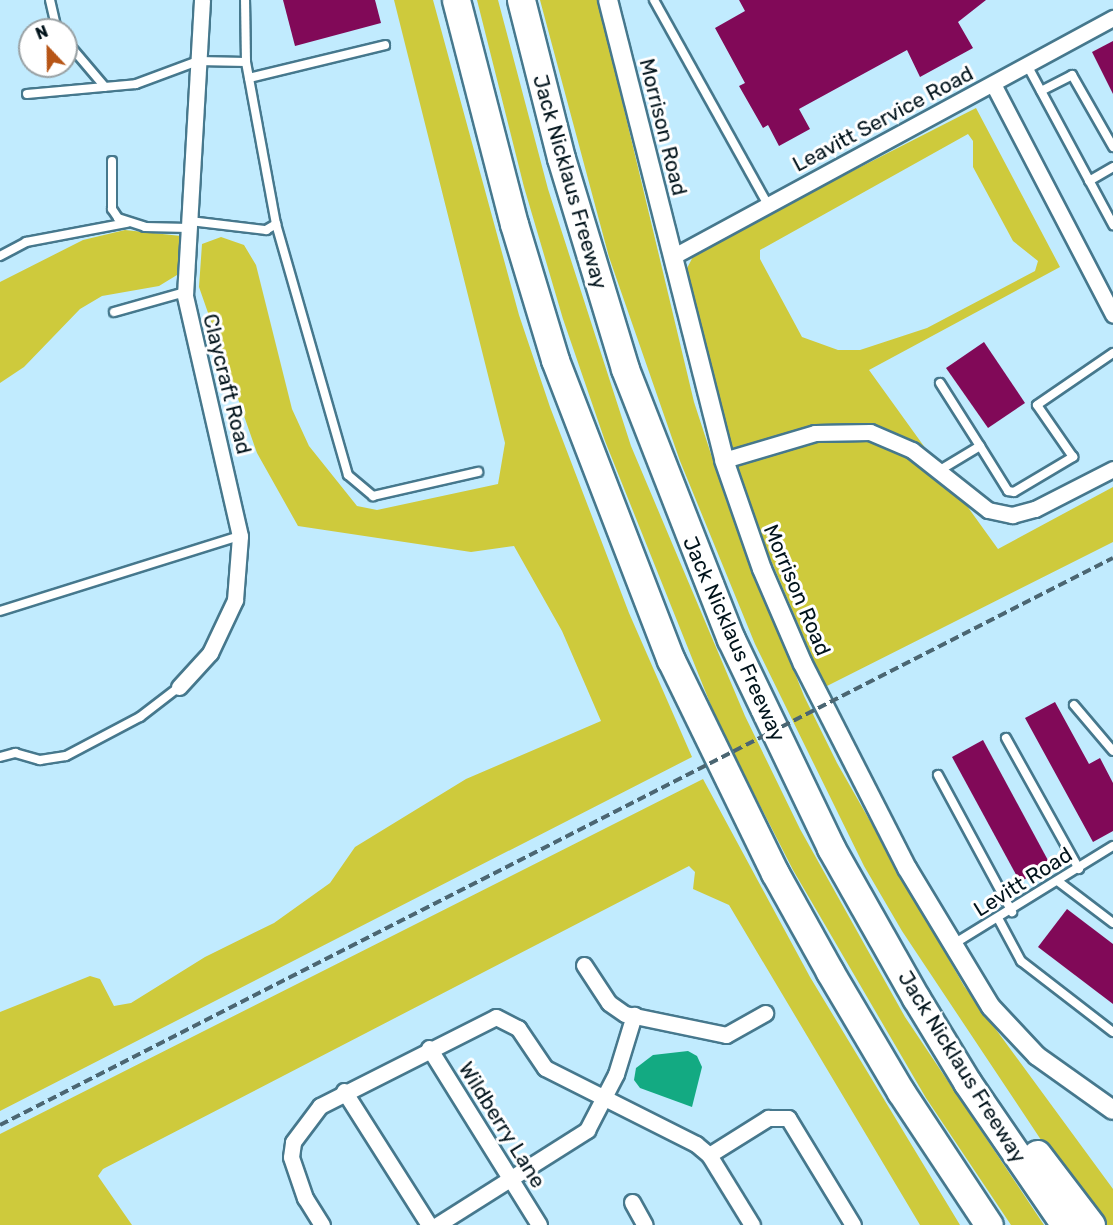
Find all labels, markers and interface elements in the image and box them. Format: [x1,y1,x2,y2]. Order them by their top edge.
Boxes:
north arrow [18,18,78,78]
text: N [33,22,51,44]
street label: Morrison Road [634,56,692,198]
street label: Leavitt Service Road [788,61,978,177]
street label: Jack Nicklaus Freeway [527,72,613,292]
street label: Claycraft Road [197,311,257,457]
street label: Morrison Road [758,521,836,659]
street label: Jack Nicklaus Freeway [677,532,791,746]
street label: Levitt Road [969,842,1077,922]
street label: Jack Nicklaus Freeway [892,966,1032,1168]
street label: Wildberry Lane [453,1057,551,1193]

